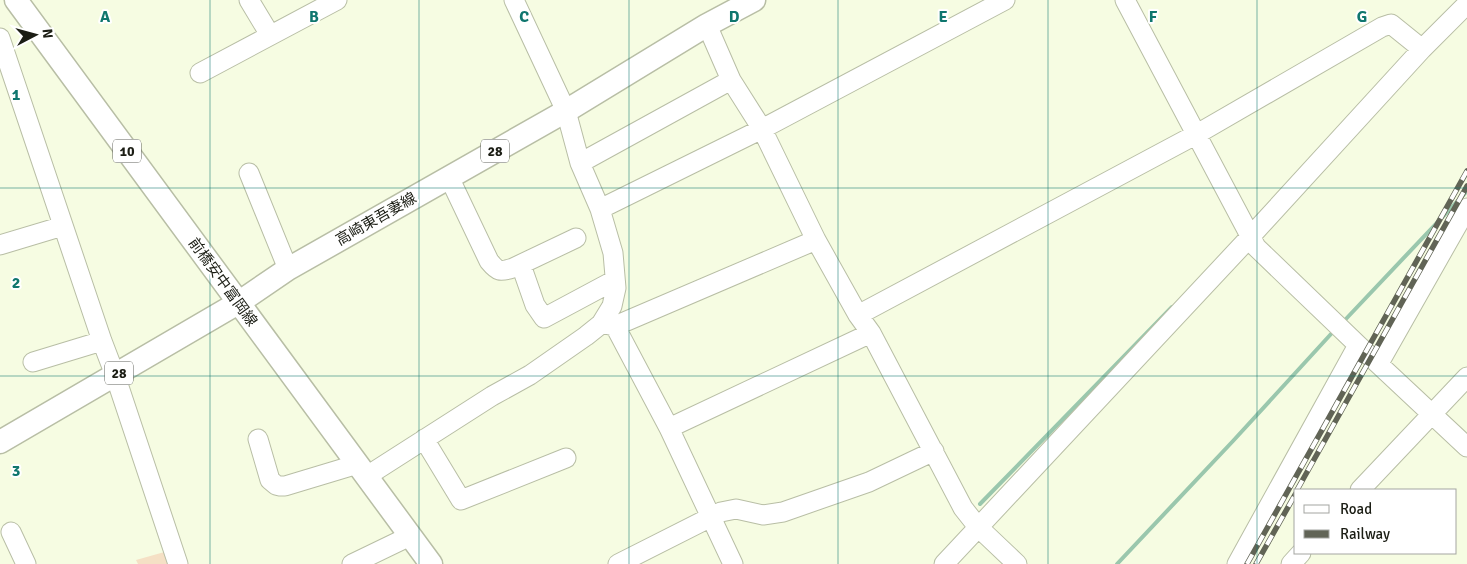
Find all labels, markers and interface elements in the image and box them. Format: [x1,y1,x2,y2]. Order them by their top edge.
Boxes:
text: A [100,7,111,27]
text: B [309,7,319,27]
text: C [519,7,529,27]
text: D [729,7,740,27]
text: E [938,7,948,27]
text: F [1149,7,1158,27]
text: G [1357,7,1367,27]
north arrow [10,10,60,60]
text: N [38,28,56,39]
text: 1 [12,85,21,105]
road number: 10 [113,140,141,162]
road number: 28 [481,140,509,162]
street label: 高崎東吾妻線 [333,189,419,249]
street label: 前橋安中富岡線 [185,234,261,330]
text: 2 [12,273,20,293]
road number: 28 [105,362,133,384]
text: 3 [12,461,20,481]
legend [1294,489,1457,554]
text: Road [1340,500,1372,518]
text: Railway [1340,525,1390,543]

